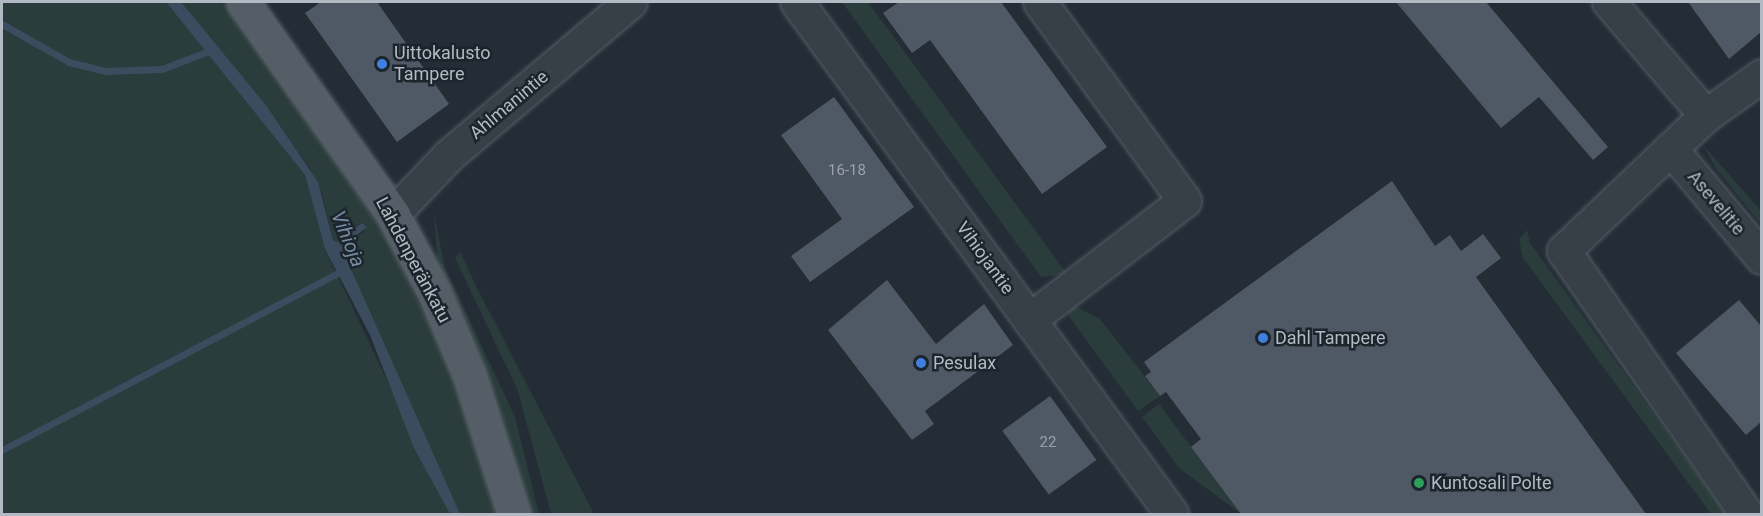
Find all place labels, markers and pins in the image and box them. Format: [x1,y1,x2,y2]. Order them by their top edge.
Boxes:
place label: Uittokalusto Tampere [394,43,490,86]
marker: Uittokalusto Tampere [375,57,389,71]
place label: Dahl Tampere [1275,327,1386,349]
marker: Dahl Tampere [1256,331,1270,345]
place label: Pesulax [933,352,996,374]
marker: Pesulax [914,356,928,370]
place label: Kuntosali Polte [1431,472,1552,494]
marker: Kuntosali Polte [1412,476,1426,490]

